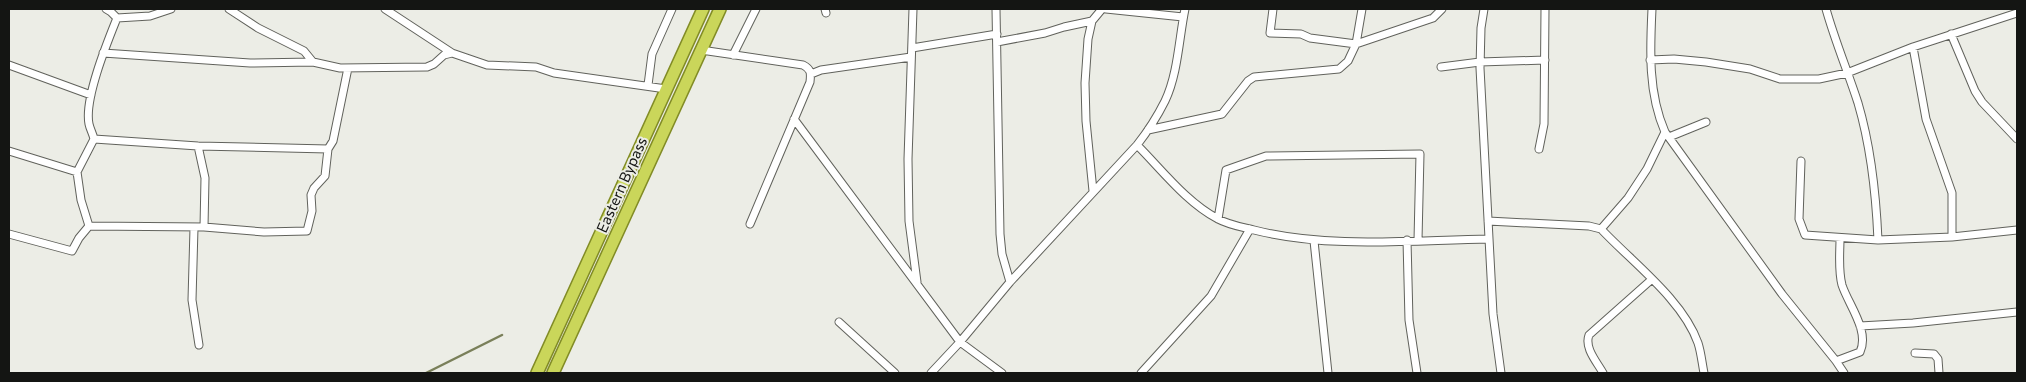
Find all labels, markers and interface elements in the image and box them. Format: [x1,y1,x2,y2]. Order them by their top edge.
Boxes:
street label: Eastern Bypass [592,134,650,235]

